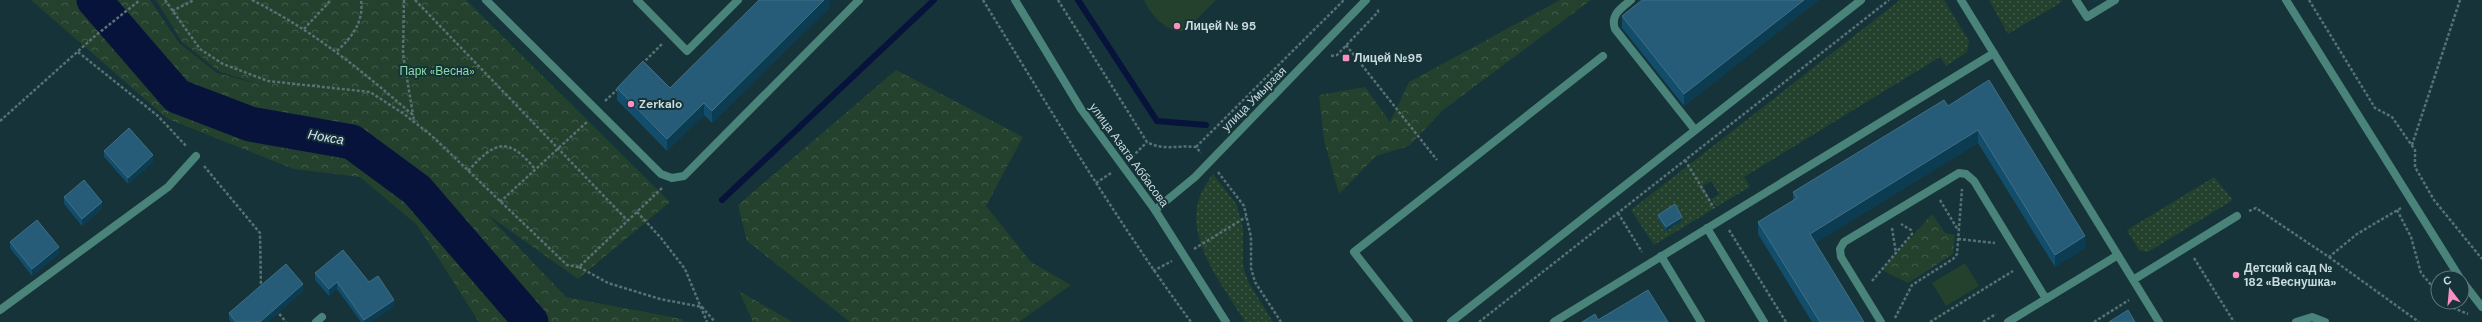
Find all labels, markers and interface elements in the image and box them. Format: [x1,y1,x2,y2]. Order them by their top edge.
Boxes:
place label: Лицей № 95 [1185,18,1256,34]
marker: Лицей № 95 [1172,21,1182,31]
place label: Лицей №95 [1354,50,1423,66]
marker: Лицей №95 [1341,53,1351,63]
park label: Парк «Весна» [399,63,475,79]
street label: улица Умырзая [1218,63,1290,135]
place label: Zerkalo [639,96,682,112]
marker: Zerkalo [626,99,636,109]
street label: улица Азата Аббасова [1086,100,1172,211]
water label: Нокса [307,125,345,149]
place label: Детский сад № 182 «Веснушка» [2244,260,2336,290]
marker: Детский сад № 182 «Веснушка» [2231,270,2241,280]
north arrow [2430,270,2470,310]
text: С [2441,273,2453,288]

